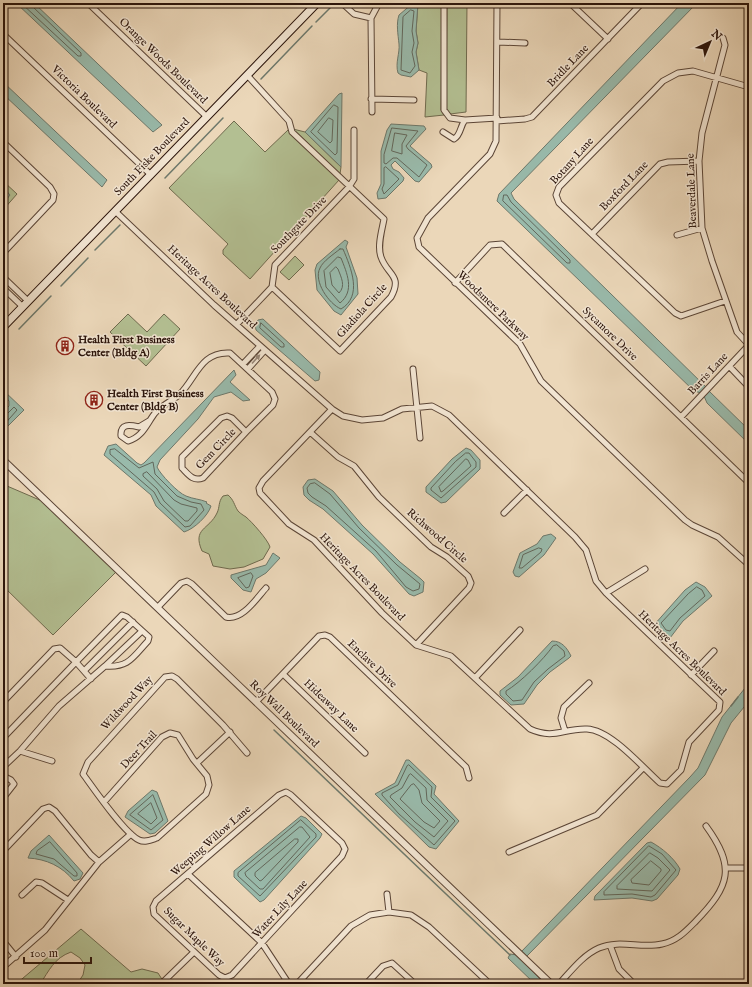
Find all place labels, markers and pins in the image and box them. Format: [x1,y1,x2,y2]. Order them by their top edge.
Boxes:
place label: Health First Business Center (Bldg A) [78,333,175,360]
building icon: Health First Business Center (Bldg A) [55,336,75,356]
place label: Health First Business Center (Bldg B) [107,387,204,414]
building icon: Health First Business Center (Bldg B) [84,390,104,410]

